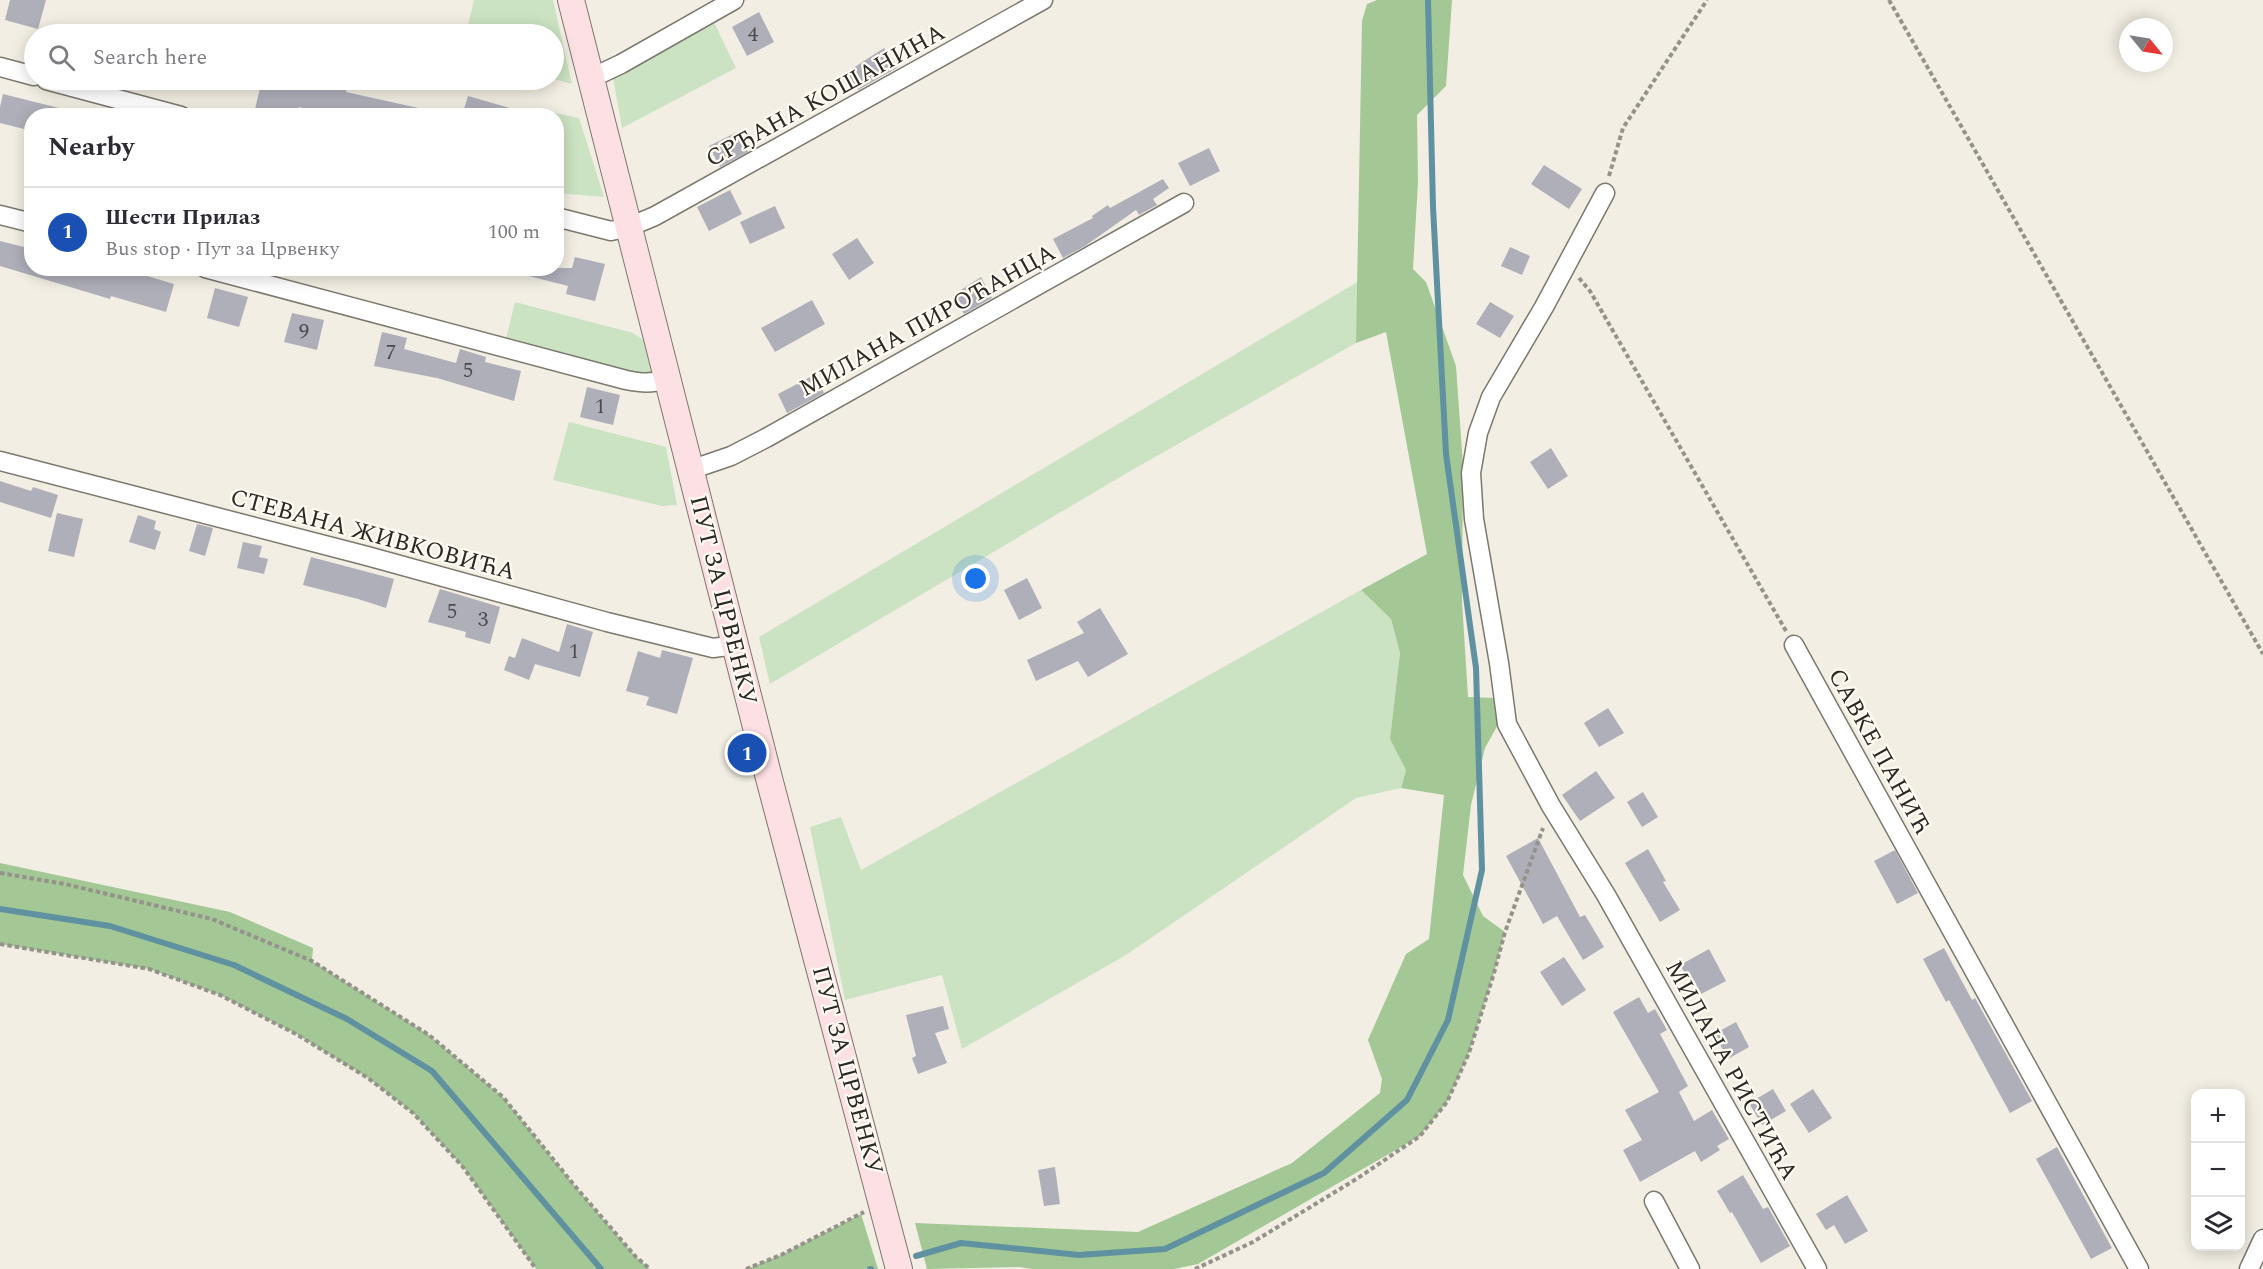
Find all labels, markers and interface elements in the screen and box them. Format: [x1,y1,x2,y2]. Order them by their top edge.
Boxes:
street label: СРЂАНА КОШАНИНА [699,15,952,177]
north arrow [2119,18,2173,72]
house number: 4 [748,19,759,51]
search box [24,24,564,90]
icon: search [45,41,78,74]
text: Search here [93,41,207,74]
text: Nearby [48,127,134,167]
text: Шести Прилаз [105,201,260,234]
text: 1 [62,217,73,247]
text: 100 m [488,217,540,247]
text: Bus stop · Пут за Црвенку [105,234,339,264]
street label: МИЛАНА ПИРОЋАНЦА [793,235,1062,406]
house number: 9 [299,316,309,348]
house number: 7 [386,337,396,369]
house number: 5 [463,355,473,387]
house number: 1 [595,391,605,423]
street label: СТЕВАНА ЖИВКОВИЋА [226,480,519,590]
street label: ПУТ ЗА ЦРВЕНКУ [680,492,766,709]
your location [961,564,990,593]
house number: 5 [447,596,457,628]
house number: 3 [478,604,489,636]
house number: 1 [569,636,579,668]
street label: САВКЕ ПАНИЋ [1818,662,1940,841]
pin: 1 [728,730,766,776]
street label: МИЛАНА РИСТИЋА [1656,954,1807,1187]
street label: ПУТ ЗА ЦРВЕНКУ [802,962,892,1179]
map controls [2191,1089,2245,1251]
button: + [2191,1089,2245,1143]
button: − [2191,1143,2245,1197]
button: layers [2191,1197,2245,1251]

